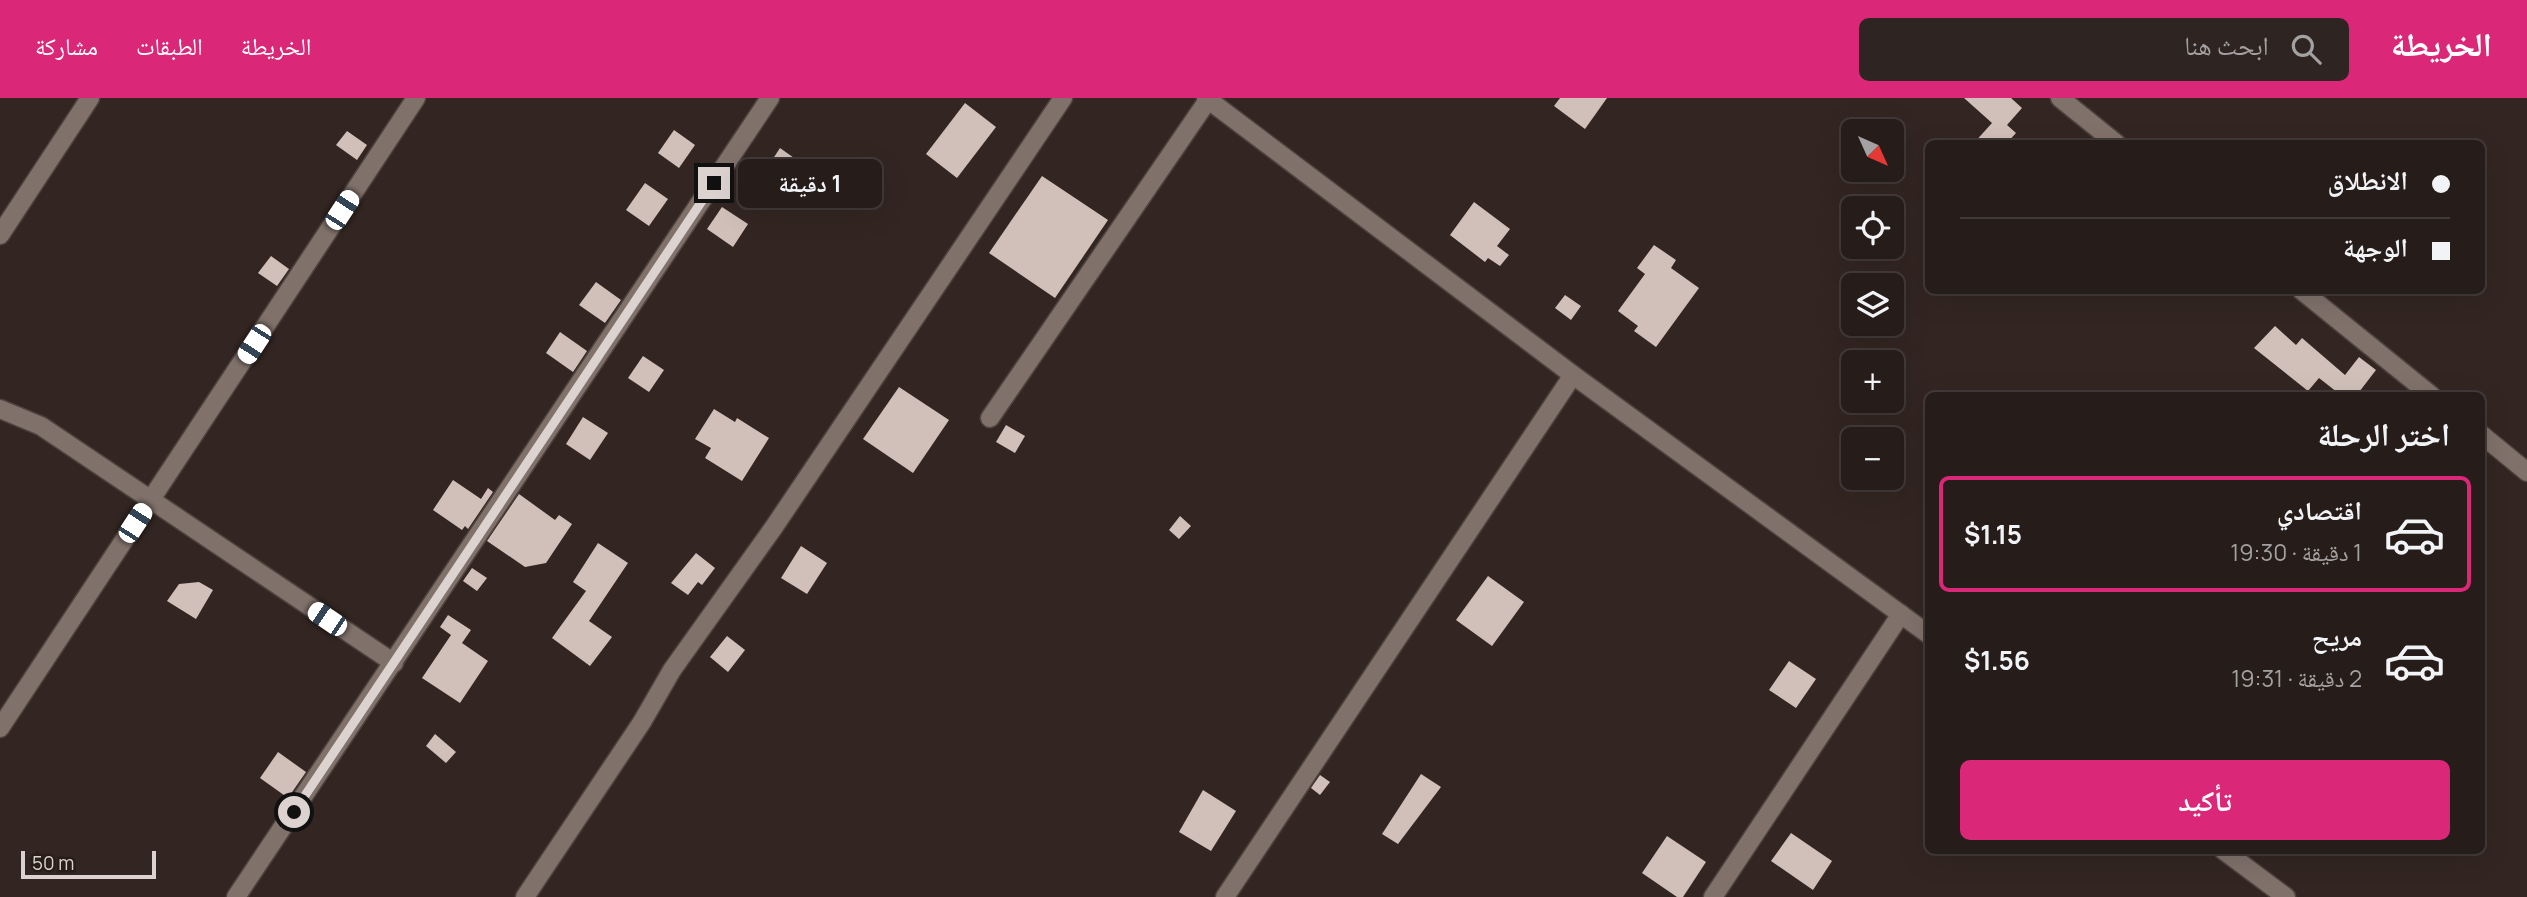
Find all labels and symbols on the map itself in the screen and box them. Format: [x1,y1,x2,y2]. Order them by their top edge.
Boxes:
north arrow [1841,119,1904,182]
callout: 1 دقيقة [738,158,882,208]
route end [698,167,730,199]
car [322,187,363,233]
car [234,321,275,367]
car [115,500,156,546]
car [304,599,351,639]
route start [278,796,310,828]
scale bar [21,848,156,880]

